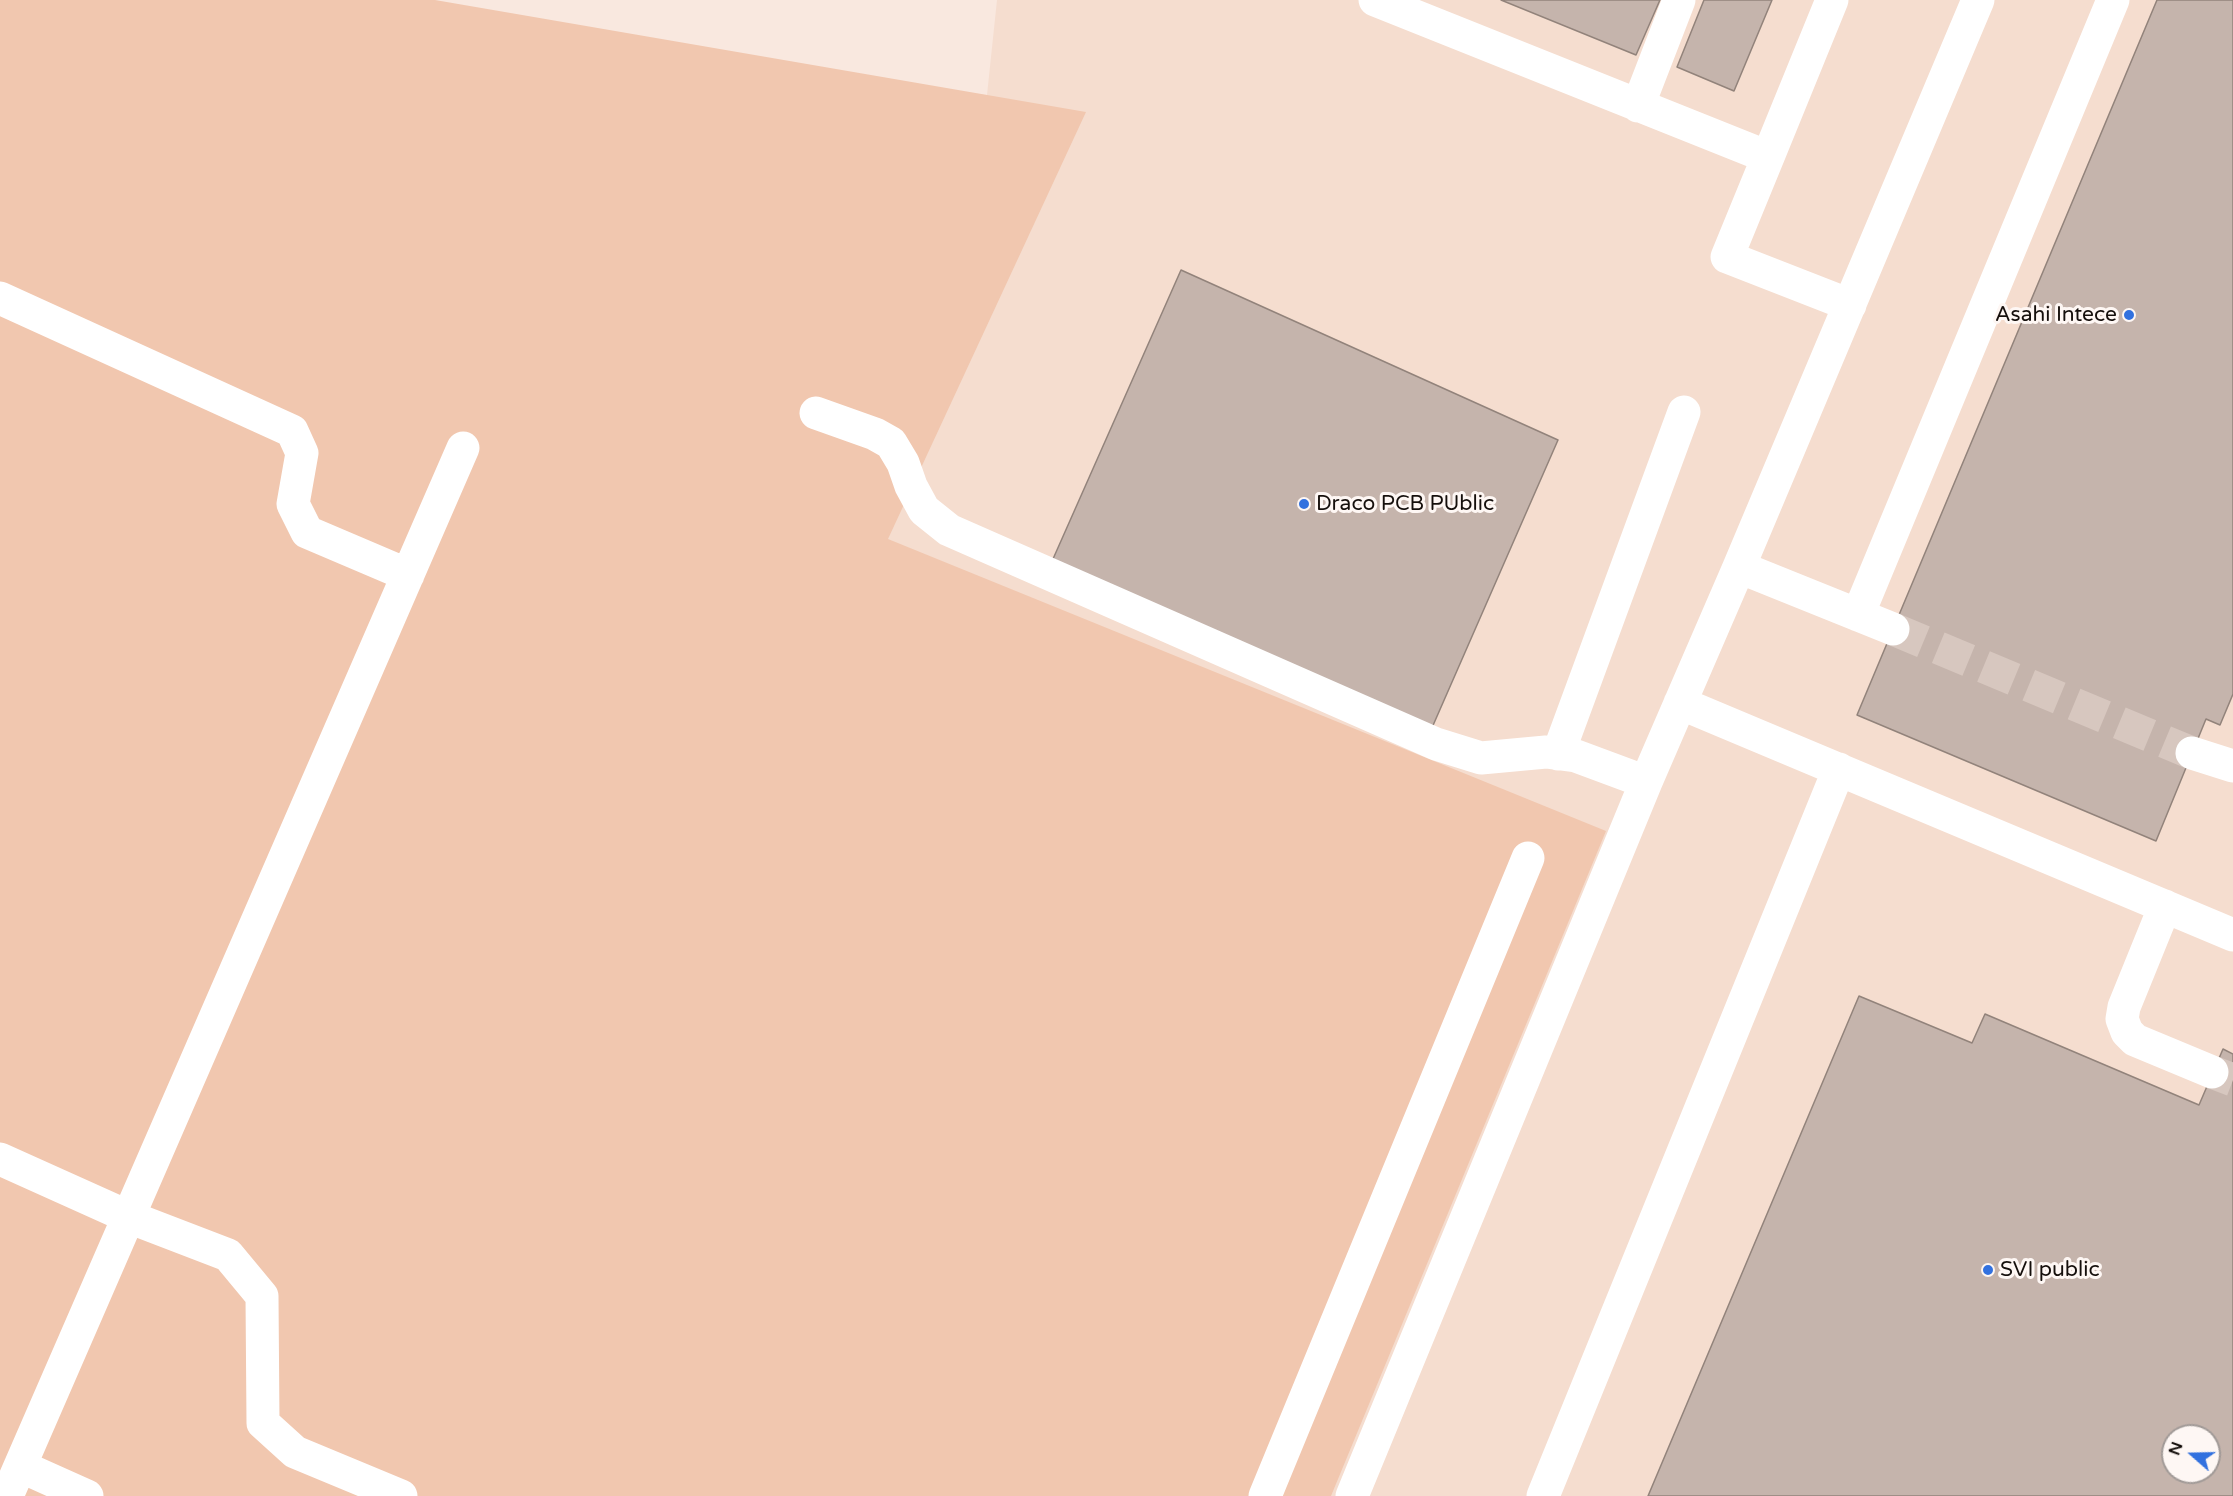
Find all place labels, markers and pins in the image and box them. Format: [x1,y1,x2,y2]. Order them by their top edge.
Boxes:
place label: Asahi Intece [1995,302,2117,328]
marker: Asahi Intece [2122,308,2136,322]
place label: Draco PCB PUblic [1316,491,1494,517]
marker: Draco PCB PUblic [1297,497,1311,511]
place label: SVI public [2000,1257,2100,1283]
marker: SVI public [1981,1263,1995,1277]

